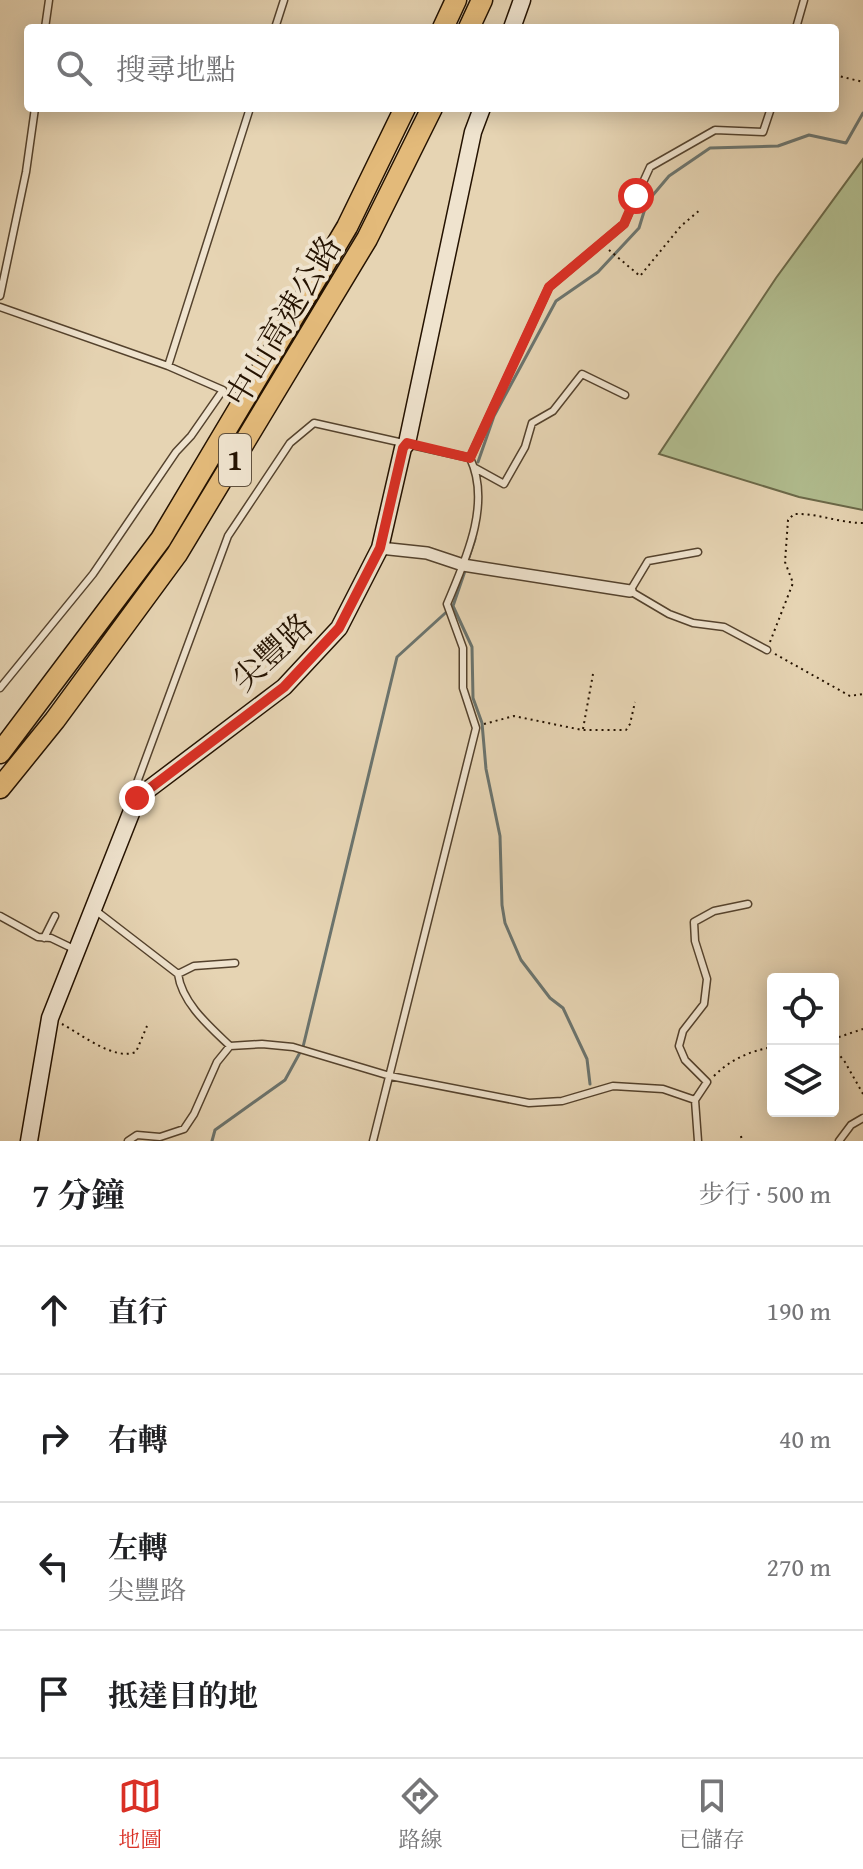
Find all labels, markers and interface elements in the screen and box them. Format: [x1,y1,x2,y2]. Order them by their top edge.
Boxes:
search box [24,24,839,112]
icon: search [52,46,96,90]
text: 搜尋地點 [116,47,236,91]
route start [618,178,654,214]
street label: 中山高速公路 [213,226,352,415]
road number: 1 [219,434,251,486]
street label: 尖豐路 [221,602,323,702]
route end [119,780,155,816]
map controls [767,973,839,1117]
button: locate [767,973,839,1045]
button: layers [767,1045,839,1117]
text: 7 分鐘 [32,1170,125,1219]
text: 步行 · 500 m [699,1174,831,1213]
icon: ahead [32,1288,76,1332]
text: 直行 [108,1289,168,1333]
text: 190 m [766,1291,831,1330]
icon: right [32,1416,76,1460]
text: 右轉 [108,1417,168,1461]
text: 40 m [779,1419,831,1458]
text: 左轉 [108,1525,168,1569]
icon: left [32,1544,76,1588]
text: 270 m [766,1547,831,1586]
text: 尖豐路 [108,1570,186,1609]
icon: arrive [32,1672,76,1716]
text: 抵達目的地 [108,1673,258,1717]
tab: 地圖 [118,1774,162,1855]
tab: 路線 [398,1774,443,1855]
tab: 已儲存 [679,1774,745,1855]

